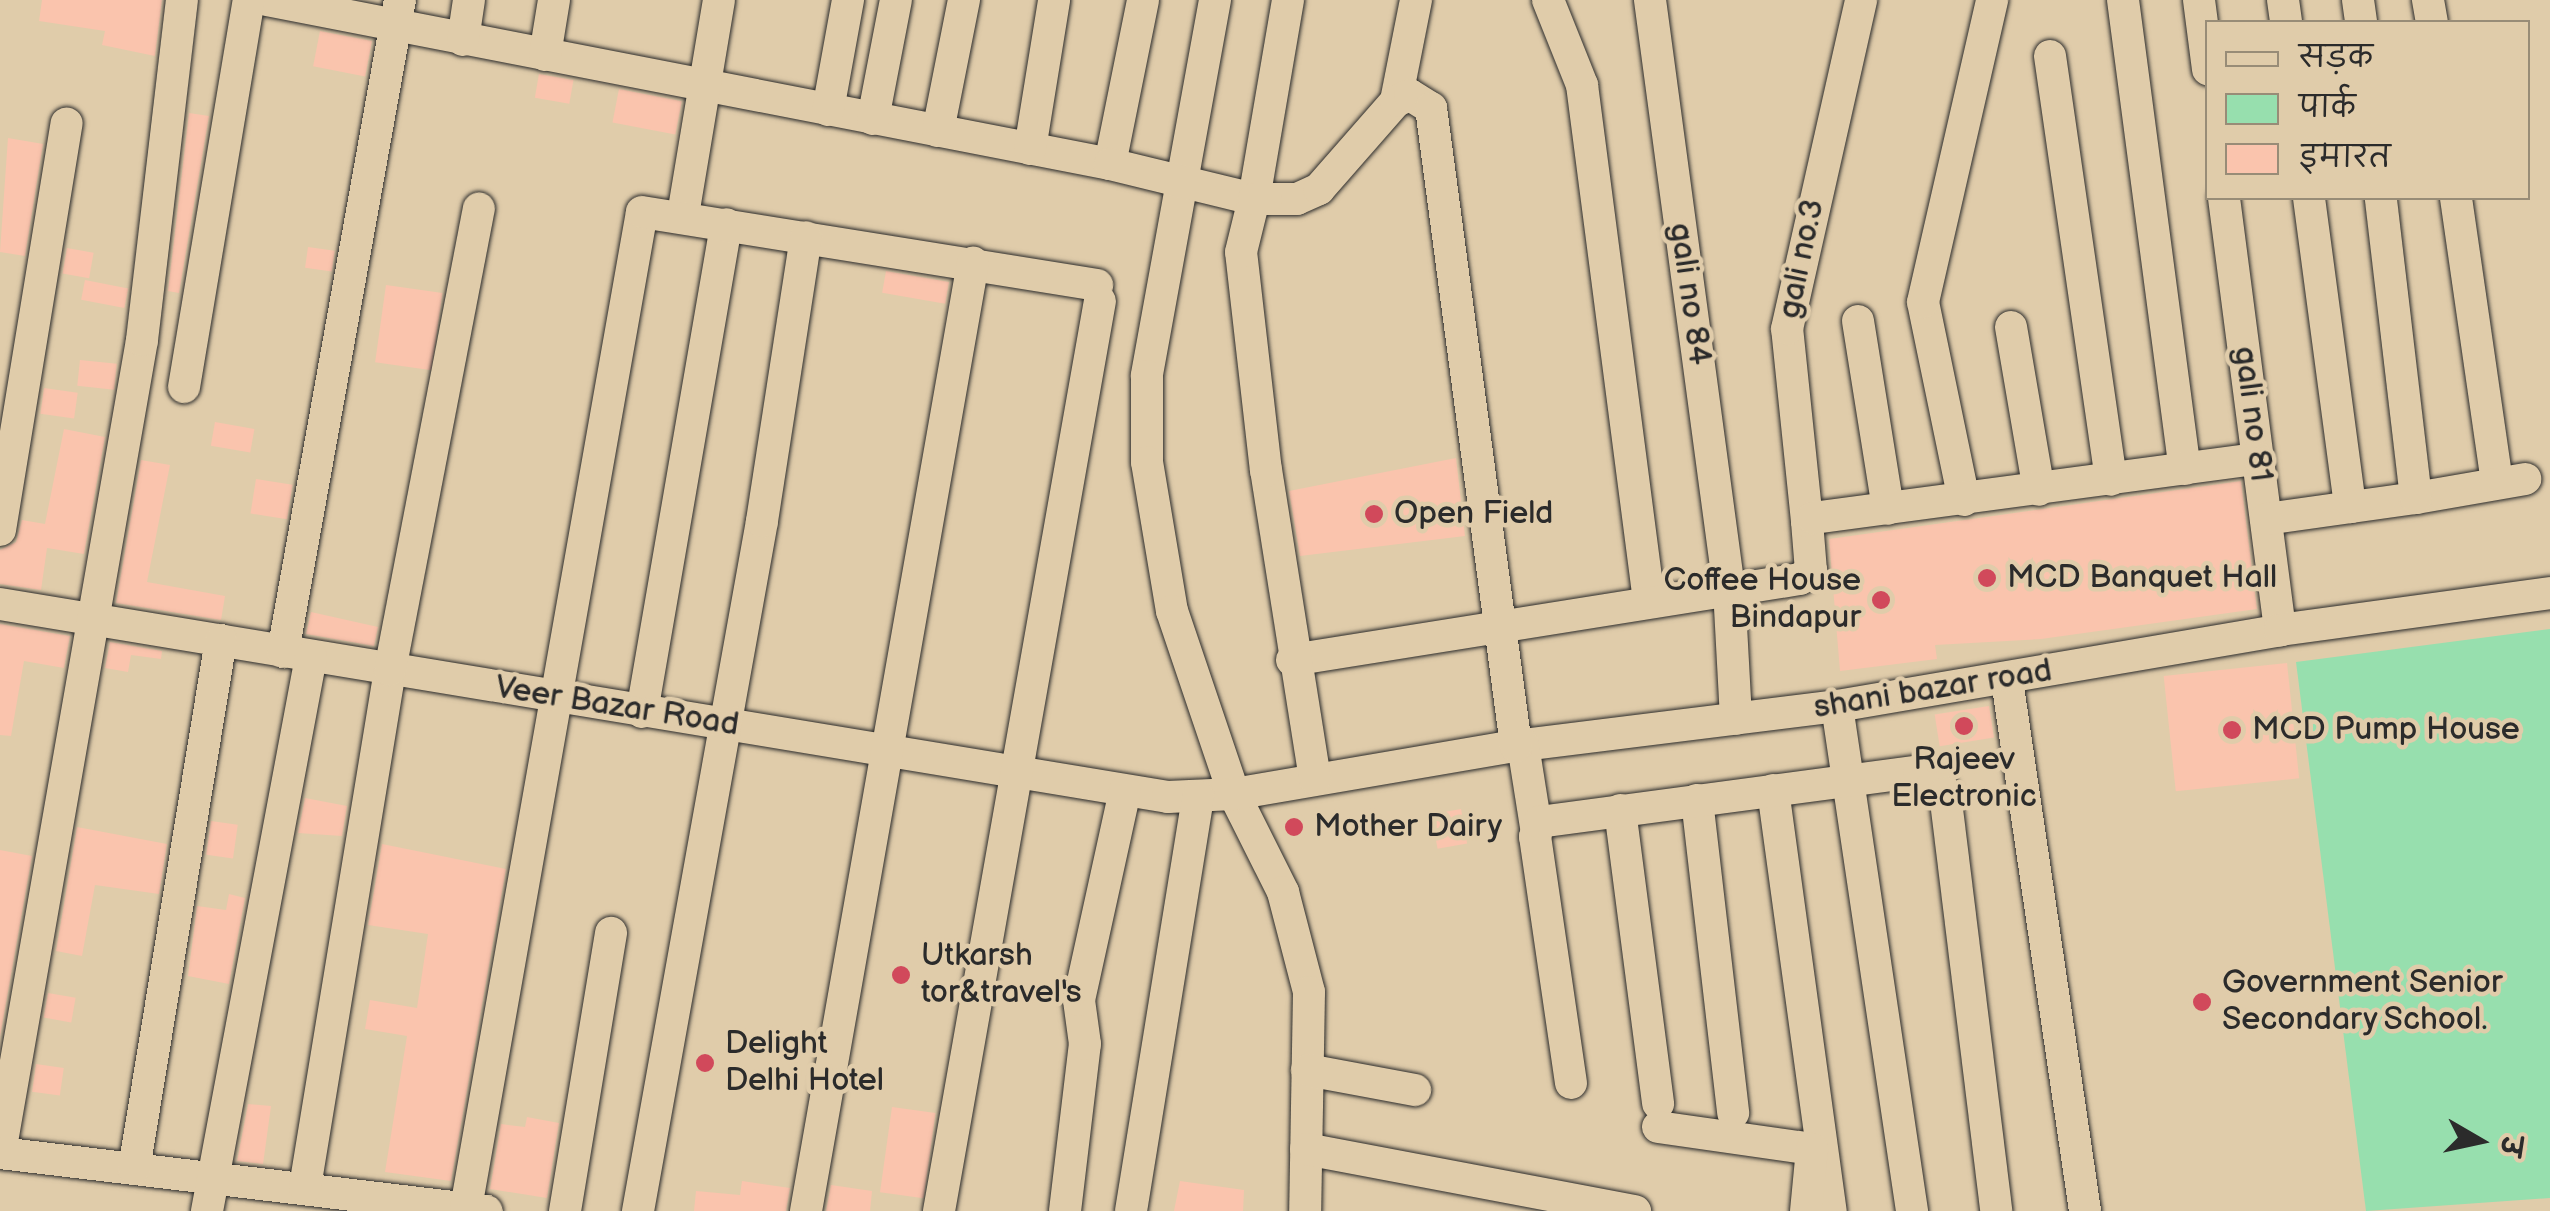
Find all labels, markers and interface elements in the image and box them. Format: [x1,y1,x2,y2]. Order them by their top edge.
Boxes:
legend [2205,20,2530,200]
text: सड़क [2299,40,2373,76]
text: पार्क [2299,90,2356,126]
text: इमारत [2299,140,2391,176]
street label: gali no.3 [1771,196,1833,322]
street label: gali no 84 [1660,221,1718,367]
street label: gali no 81 [2225,344,2279,484]
place label: Open Field [1394,495,1553,533]
marker: Open Field [1363,503,1385,525]
place label: MCD Banquet Hall [2007,559,2277,597]
place label: Coffee House Bindapur [1664,563,1861,638]
marker: MCD Banquet Hall [1976,567,1998,589]
marker: Coffee House Bindapur [1870,589,1892,611]
street label: shani bazar road [1811,652,2055,728]
street label: Veer Bazar Road [492,669,742,745]
place label: MCD Pump House [2252,711,2520,749]
marker: Rajeev Electronic [1953,715,1975,737]
marker: MCD Pump House [2221,719,2243,741]
place label: Rajeev Electronic [1891,742,2037,817]
place label: Mother Dairy [1314,808,1502,846]
marker: Mother Dairy [1283,816,1305,838]
place label: Utkarsh tor&travel's [921,938,1082,1013]
marker: Utkarsh tor&travel's [890,964,912,986]
place label: Government Senior Secondary School. [2222,965,2503,1040]
marker: Government Senior Secondary School. [2191,991,2213,1013]
place label: Delight Delhi Hotel [725,1026,884,1101]
marker: Delight Delhi Hotel [694,1052,716,1074]
north arrow [2430,1091,2530,1191]
text: उ [2492,1134,2528,1158]

